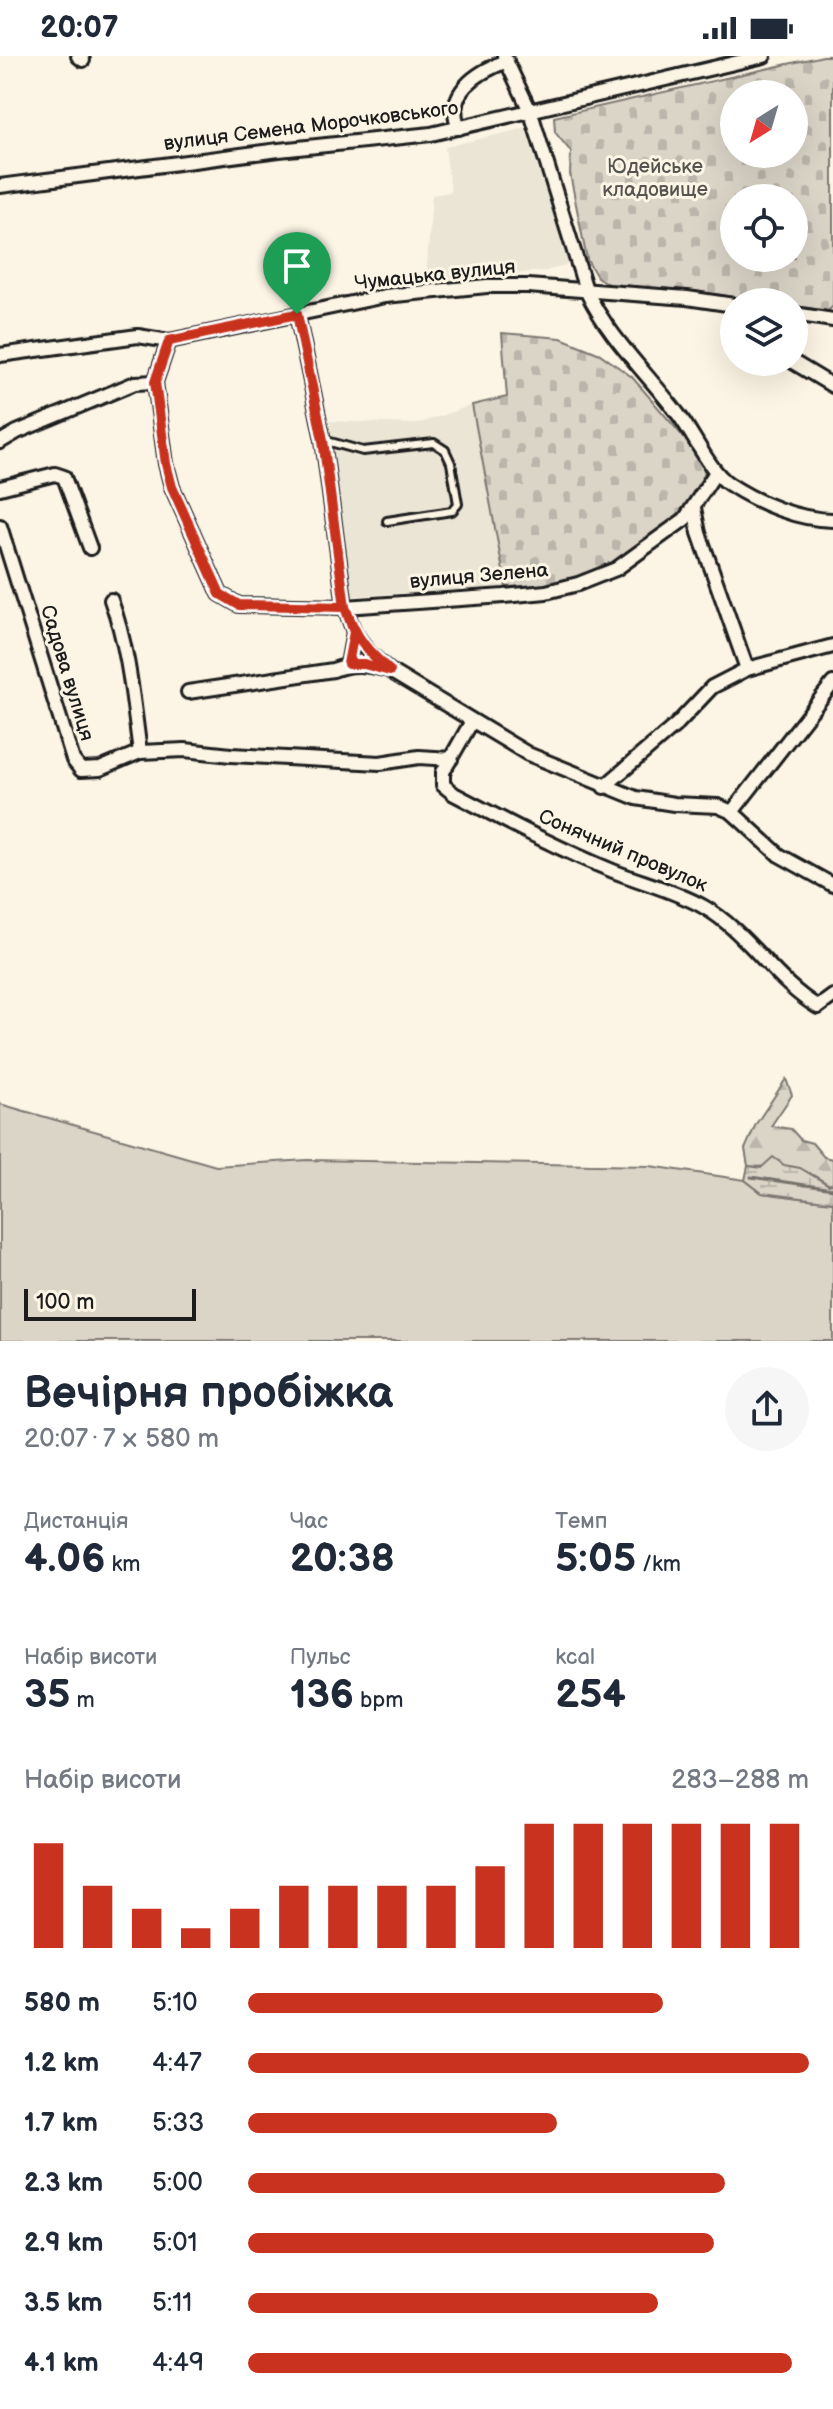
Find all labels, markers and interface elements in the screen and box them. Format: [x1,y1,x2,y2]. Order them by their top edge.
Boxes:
text: 20:07 [40,10,119,46]
north arrow [720,80,808,168]
map controls [720,80,808,376]
street label: вулиця Семена Морочковського [162,96,460,156]
park label: Юдейське кладовище [602,155,708,202]
button: locate [720,184,808,272]
pin [263,232,331,314]
icon: arrive [275,244,319,288]
street label: Чумацька вулиця [353,255,517,295]
button: layers [720,288,808,376]
street label: вулиця Зелена [409,558,549,594]
street label: Садова вулиця [35,602,99,744]
street label: Сонячний провулок [535,805,712,898]
scale bar [24,1285,196,1321]
text: 100 m [36,1289,95,1316]
text: Вечірня пробіжка [24,1367,393,1420]
button: share [725,1367,809,1451]
text: 20:07 · 7 × 580 m [24,1424,219,1455]
text: Дистанція [24,1508,128,1535]
text: Час [290,1508,328,1535]
text: Темп [555,1508,608,1535]
text: 4.06 [24,1535,106,1583]
text: 20:38 [290,1535,395,1583]
text: 5:05 [555,1535,636,1583]
text: km [106,1551,140,1578]
text: /km [636,1551,681,1578]
text: Набір висоти [24,1644,157,1671]
text: Пульс [290,1644,350,1671]
text: kcal [555,1644,595,1671]
text: 35 [24,1671,70,1719]
text: 136 [290,1671,354,1719]
text: 254 [555,1671,626,1719]
text: m [70,1687,95,1714]
text: bpm [354,1687,403,1714]
text: Набір висоти [24,1765,182,1796]
text: 283–288 m [671,1765,809,1796]
text: 580 m [24,1988,100,2019]
text: 5:10 [152,1988,198,2019]
text: 1.2 km [24,2048,99,2079]
text: 4:47 [152,2048,202,2079]
text: 1.7 km [24,2108,98,2139]
text: 5:33 [152,2108,204,2139]
text: 2.3 km [24,2168,103,2199]
text: 5:00 [152,2168,203,2199]
text: 2.9 km [24,2228,103,2259]
text: 5:01 [152,2228,198,2259]
text: 3.5 km [24,2288,103,2319]
text: 5:11 [152,2288,192,2319]
text: 4.1 km [24,2348,99,2379]
text: 4:49 [152,2348,204,2379]

